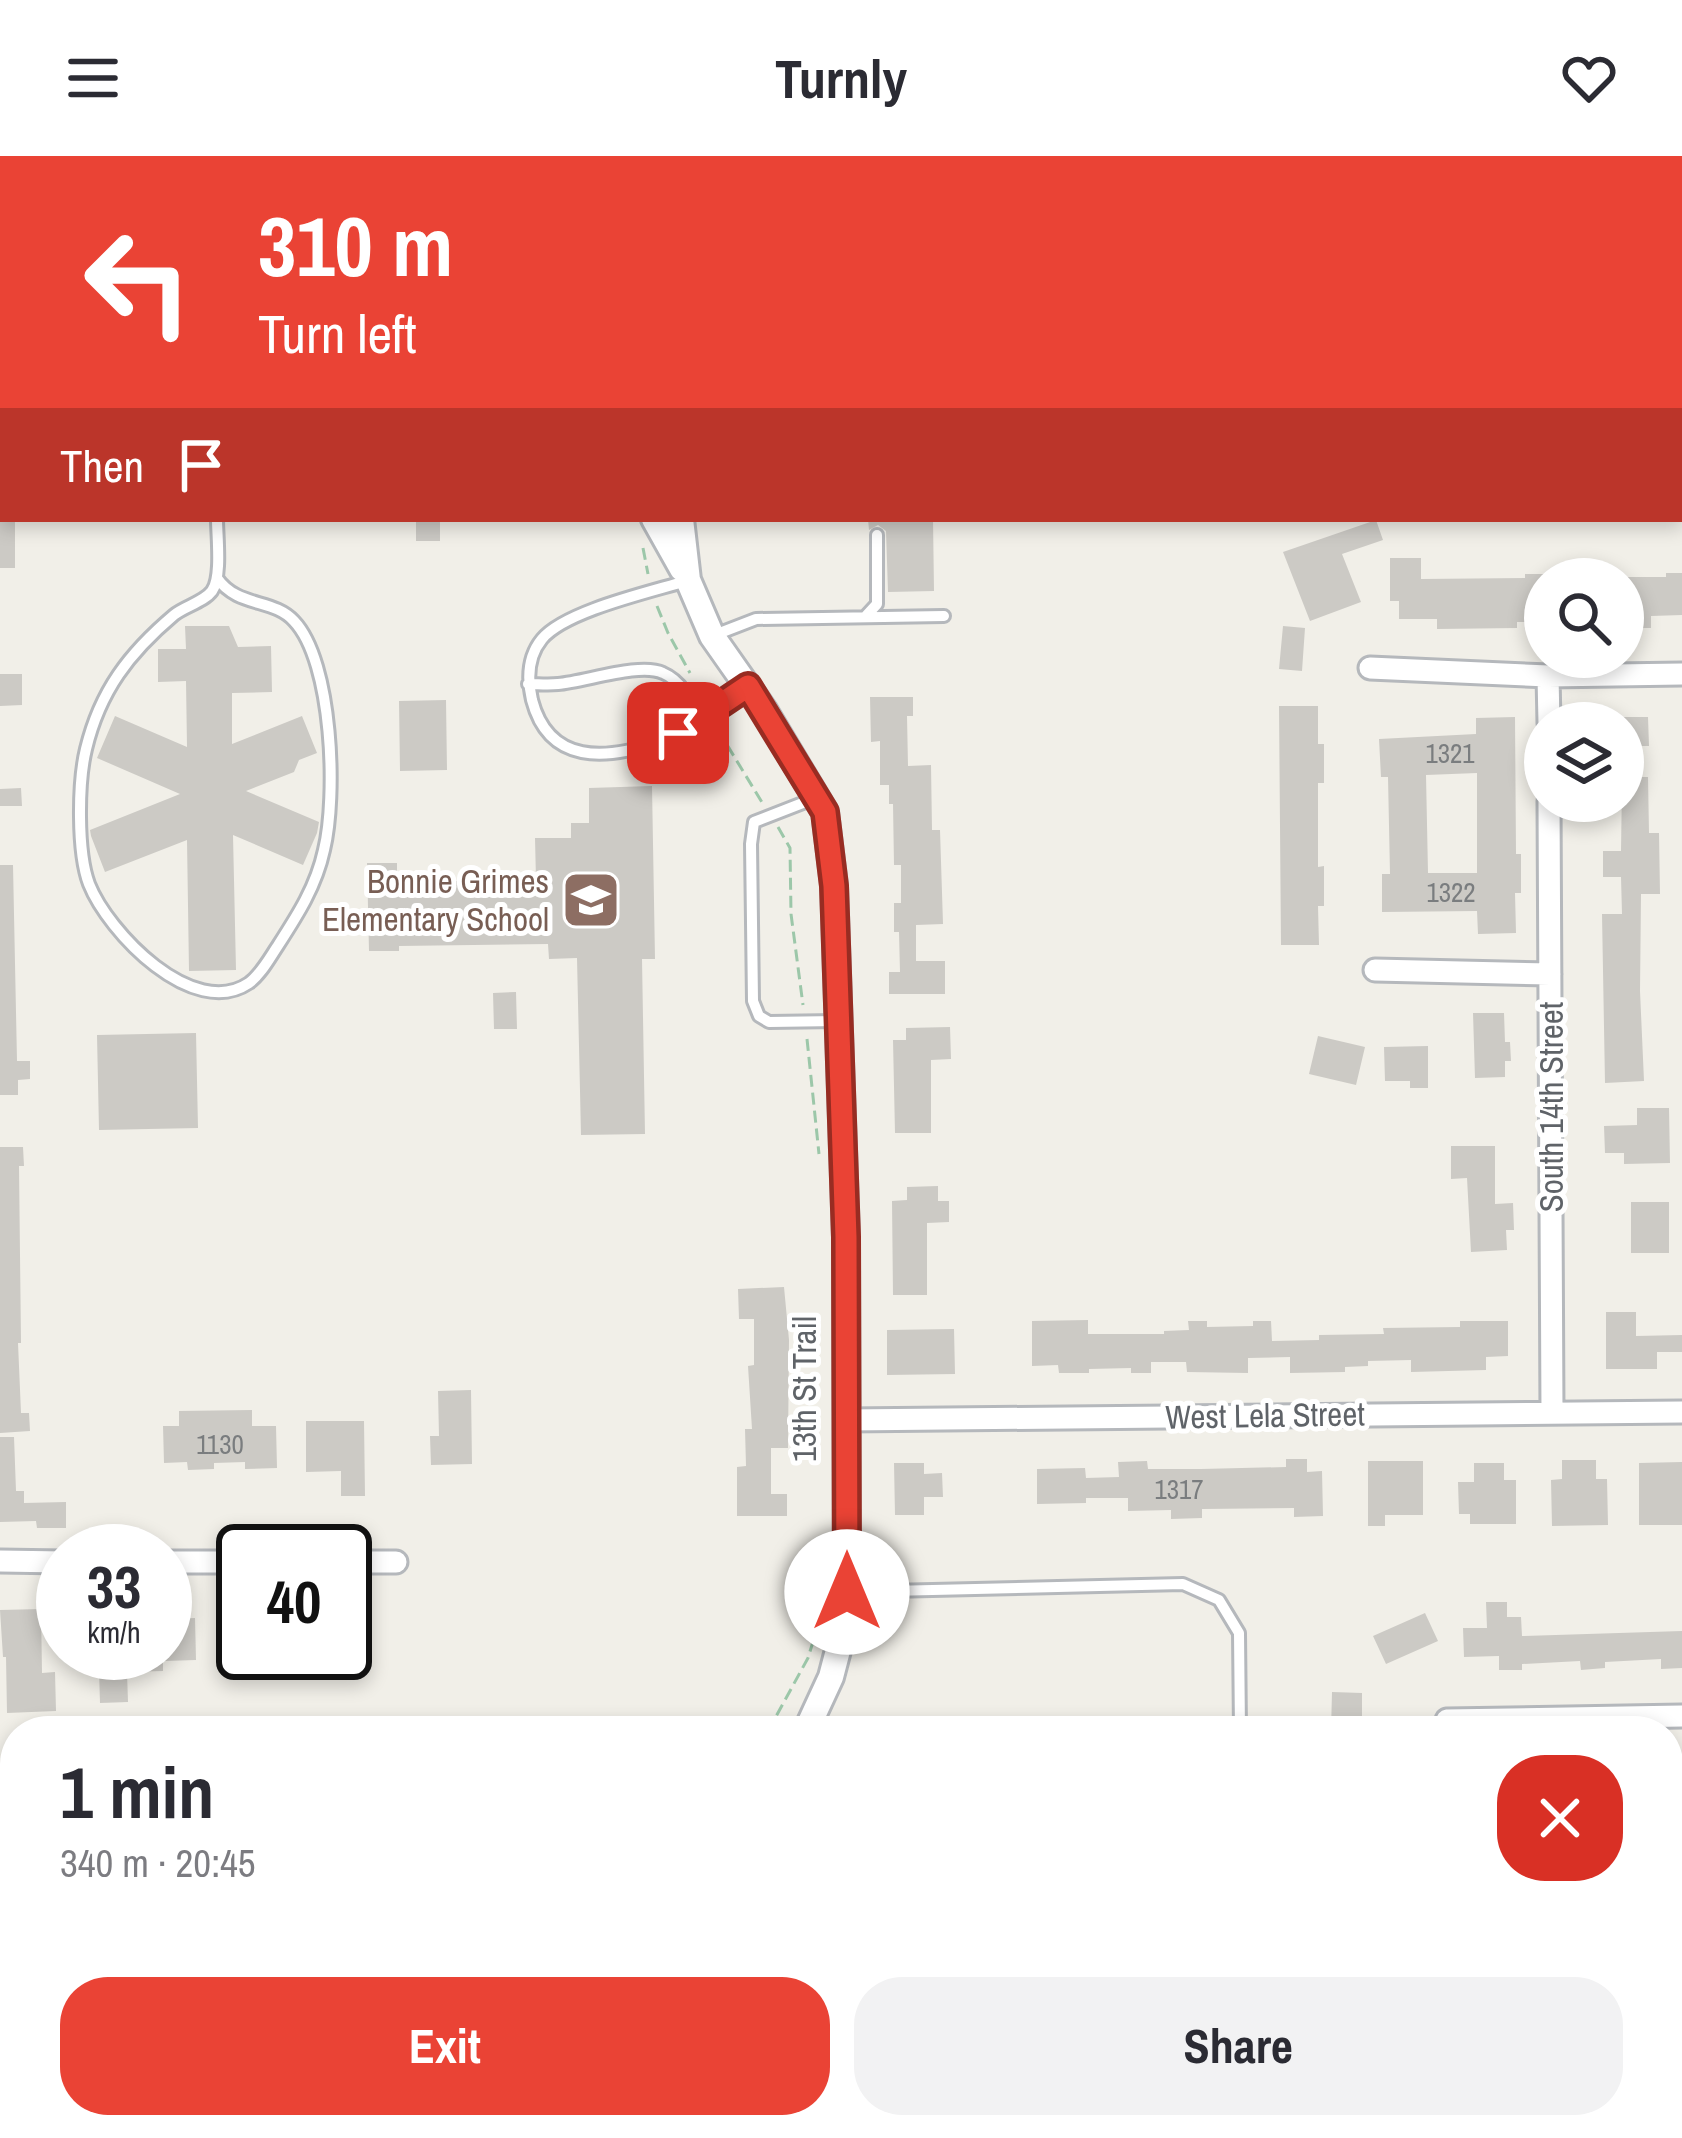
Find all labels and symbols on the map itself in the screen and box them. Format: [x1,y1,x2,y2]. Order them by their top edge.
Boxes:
pin [627,682,729,784]
house number: 1321 [1425,735,1475,771]
place label: Bonnie Grimes Elementary School [322,859,549,941]
school or university icon: Bonnie Grimes Elementary School [560,869,622,931]
house number: 1322 [1426,874,1476,910]
street label: South 14th Street [1529,1002,1573,1212]
street label: 13th St Trail [782,1316,826,1462]
street label: West Lela Street [1165,1391,1365,1439]
house number: 1130 [196,1426,244,1462]
house number: 1317 [1154,1471,1204,1507]
speed limit sign: 40 [216,1524,372,1680]
position arrow [784,1529,910,1655]

